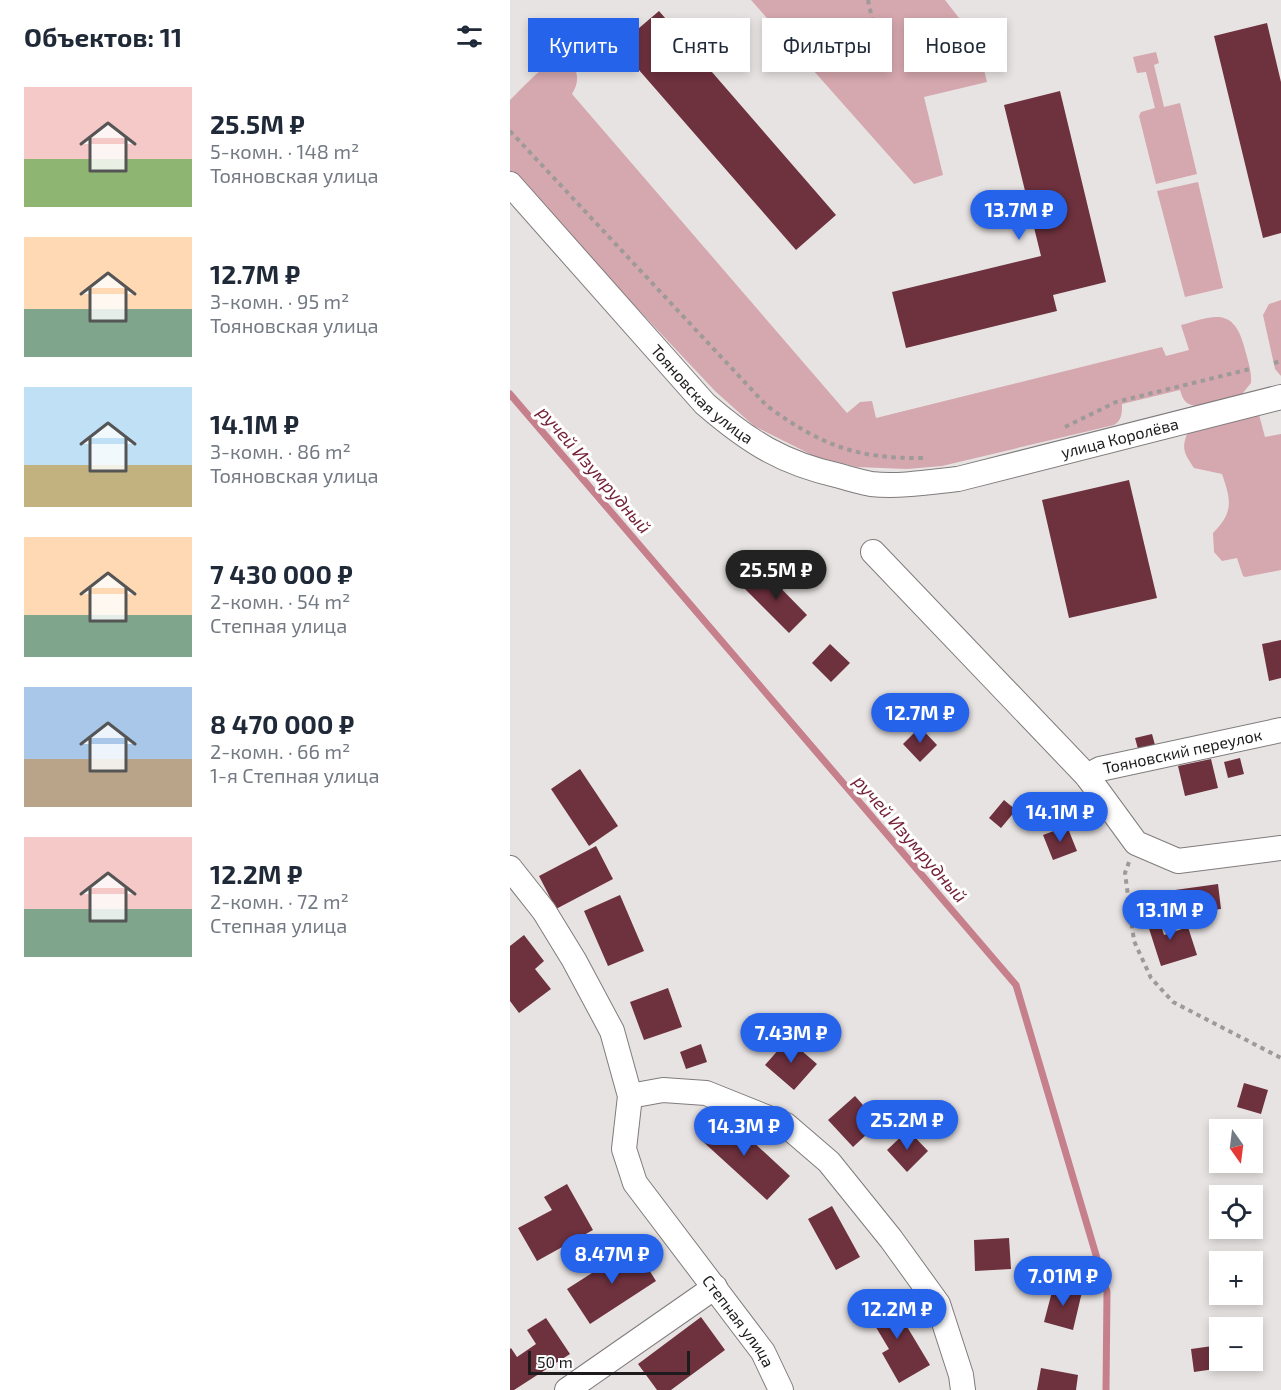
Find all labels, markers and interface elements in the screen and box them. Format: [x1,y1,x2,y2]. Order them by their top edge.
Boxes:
chip: Купить [528,18,639,72]
chip: Снять [651,18,750,72]
chip: Фильтры [762,18,892,72]
chip: Новое [904,18,1007,72]
icon: filters [453,20,486,53]
text: Объектов: 11 [24,21,182,52]
text: 25.5M ₽ [210,108,305,139]
icon: home [72,111,144,183]
text: 5-комн. · 148 m² [210,139,359,163]
text: Тояновская улица [210,163,379,187]
pin: 13.7M ₽ [964,190,1074,241]
text: 13.7M ₽ [984,197,1054,221]
text: 12.7M ₽ [210,258,300,289]
icon: home [72,261,144,333]
text: 3-комн. · 95 m² [210,289,349,313]
text: Тояновская улица [210,313,379,337]
street label: Тояновская улица [648,340,757,447]
water label: ручей Изумрудный [533,401,656,538]
text: 14.1M ₽ [210,408,299,439]
icon: home [72,411,144,483]
street label: улица Королёва [1059,413,1180,462]
text: 3-комн. · 86 m² [210,439,351,463]
text: Тояновская улица [210,463,379,487]
pin: 25.5M ₽ [721,550,831,601]
text: 25.5M ₽ [739,557,813,581]
text: 7 430 000 ₽ [210,558,353,589]
icon: home [72,561,144,633]
text: 2-комн. · 54 m² [210,589,350,613]
text: Степная улица [210,613,347,637]
pin: 12.7M ₽ [865,693,975,744]
text: 12.7M ₽ [885,700,955,724]
text: 8 470 000 ₽ [210,708,354,739]
icon: home [72,711,144,783]
street label: Тояновский переулок [1101,724,1264,777]
text: 2-комн. · 66 m² [210,739,350,763]
text: 1-я Степная улица [210,763,379,787]
water label: ручей Изумрудный [849,770,972,907]
pin: 14.1M ₽ [1005,792,1115,843]
text: 14.1M ₽ [1026,799,1094,823]
text: 12.2M ₽ [210,858,303,889]
icon: home [72,861,144,933]
text: 2-комн. · 72 m² [210,889,349,913]
pin: 13.1M ₽ [1115,890,1225,941]
text: 13.1M ₽ [1136,897,1204,921]
text: Степная улица [210,913,347,937]
pin: 7.43M ₽ [736,1013,846,1064]
text: 7.43M ₽ [754,1020,828,1044]
pin: 25.2M ₽ [852,1100,962,1151]
pin: 14.3M ₽ [689,1106,799,1157]
text: 25.2M ₽ [870,1107,944,1131]
text: 14.3M ₽ [708,1113,780,1137]
north arrow [1209,1119,1263,1173]
map controls [1209,1119,1263,1371]
button: locate [1209,1185,1263,1239]
pin: 8.47M ₽ [557,1234,667,1285]
text: 8.47M ₽ [575,1241,650,1265]
button: + [1209,1251,1263,1305]
pin: 7.01M ₽ [1008,1256,1118,1307]
text: 7.01M ₽ [1028,1263,1098,1287]
street label: Степная улица [699,1271,779,1370]
pin: 12.2M ₽ [842,1289,952,1340]
text: 12.2M ₽ [861,1296,933,1320]
button: − [1209,1317,1263,1371]
scale bar [528,1348,690,1376]
text: 50 m [537,1352,573,1371]

